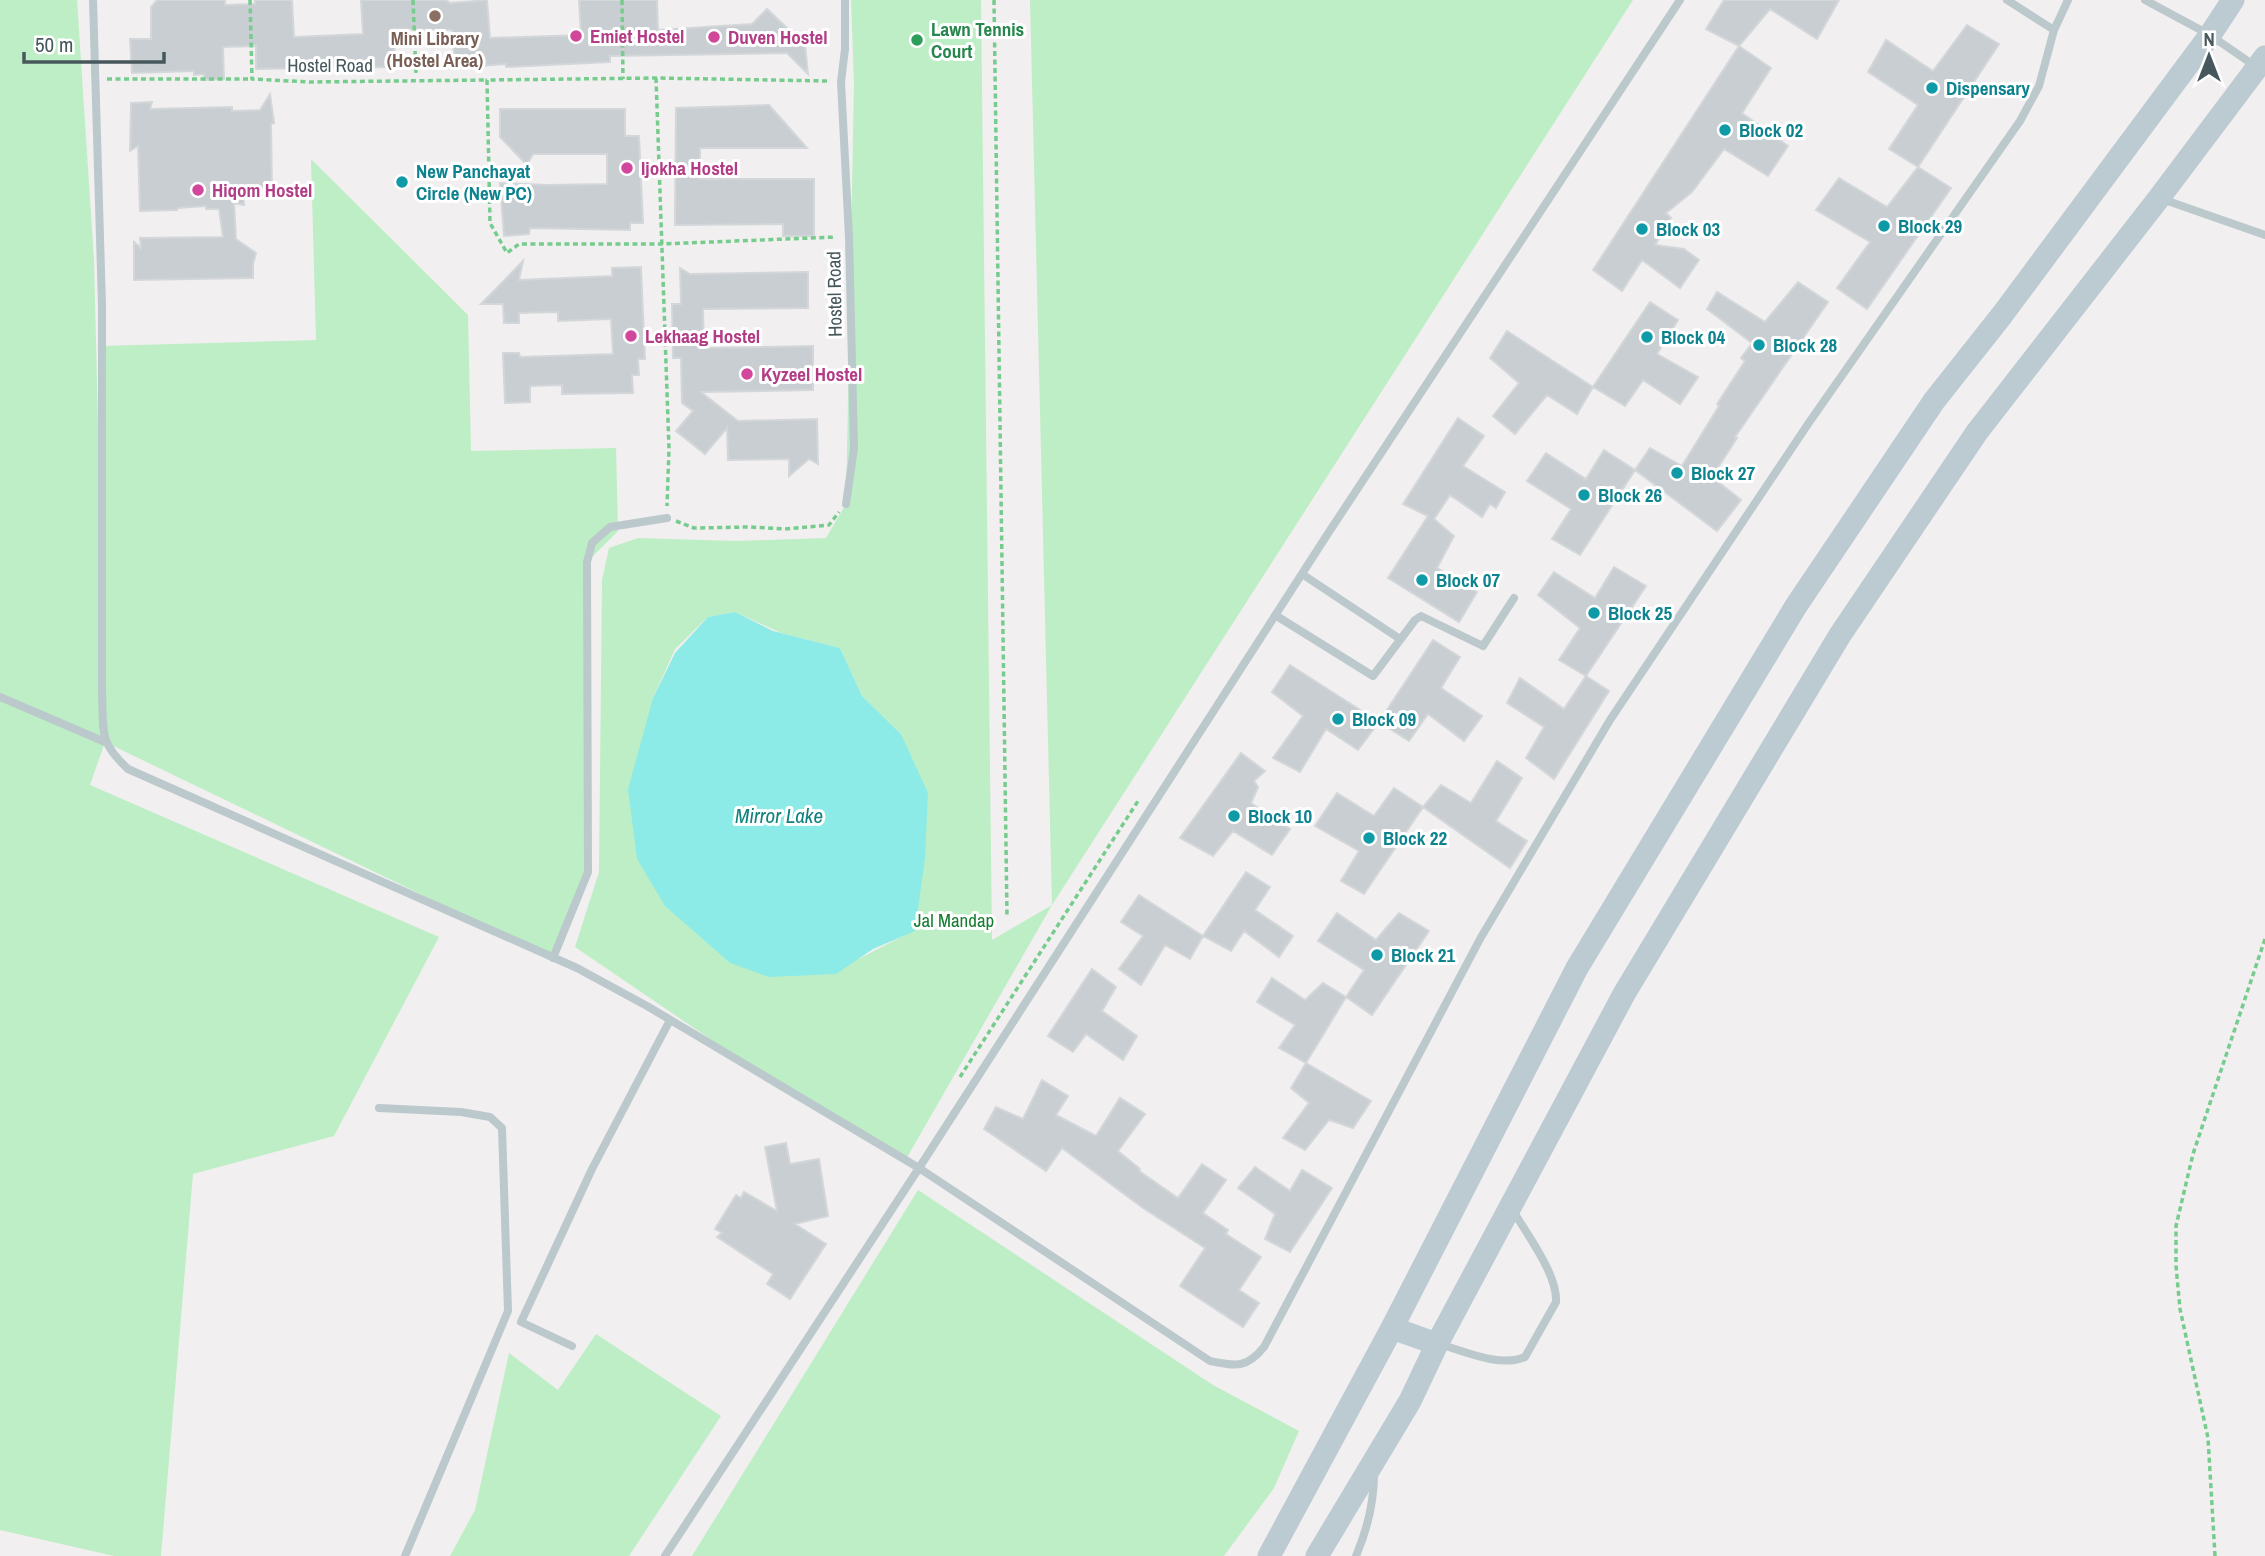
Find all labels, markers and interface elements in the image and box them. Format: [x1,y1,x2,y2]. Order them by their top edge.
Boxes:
marker: Mini Library (Hostel Area) [427,8,443,24]
place label: Lawn Tennis Court [931,16,1024,64]
scale bar [24,21,164,65]
north arrow [2174,21,2244,91]
place label: Emiet Hostel [590,23,684,49]
place label: Duven Hostel [728,24,828,50]
place label: Mini Library (Hostel Area) [387,25,483,73]
text: N [2203,26,2215,52]
marker: Emiet Hostel [568,28,584,44]
marker: Duven Hostel [706,29,722,45]
text: 50 m [35,30,73,59]
marker: Lawn Tennis Court [909,32,925,48]
street label: Hostel Road [287,52,373,78]
place label: Dispensary [1946,75,2030,101]
marker: Dispensary [1924,80,1940,96]
place label: Block 02 [1739,117,1803,143]
marker: Block 02 [1717,122,1733,138]
place label: Ijokha Hostel [641,155,738,181]
place label: New Panchayat Circle (New PC) [416,158,532,206]
marker: Ijokha Hostel [619,160,635,176]
marker: New Panchayat Circle (New PC) [394,174,410,190]
place label: Hiqom Hostel [212,177,312,203]
marker: Hiqom Hostel [190,182,206,198]
place label: Block 29 [1898,213,1962,239]
place label: Block 03 [1656,216,1720,242]
marker: Block 29 [1876,218,1892,234]
marker: Block 03 [1634,221,1650,237]
street label: Hostel Road [820,251,848,337]
place label: Lekhaag Hostel [645,323,760,349]
place label: Block 04 [1661,324,1725,350]
marker: Lekhaag Hostel [623,328,639,344]
marker: Block 04 [1639,329,1655,345]
place label: Block 28 [1773,332,1837,358]
marker: Block 28 [1751,337,1767,353]
place label: Kyzeel Hostel [761,361,862,387]
marker: Kyzeel Hostel [739,366,755,382]
place label: Block 27 [1691,460,1755,486]
marker: Block 27 [1669,465,1685,481]
place label: Block 26 [1598,482,1662,508]
marker: Block 26 [1576,487,1592,503]
place label: Block 07 [1436,567,1500,593]
marker: Block 07 [1414,572,1430,588]
place label: Block 25 [1608,600,1672,626]
marker: Block 25 [1586,605,1602,621]
place label: Block 09 [1352,706,1416,732]
marker: Block 09 [1330,711,1346,727]
water label: Mirror Lake [735,801,823,830]
place label: Block 10 [1248,803,1312,829]
marker: Block 10 [1226,808,1242,824]
place label: Block 22 [1383,825,1447,851]
marker: Block 22 [1361,830,1377,846]
park label: Jal Mandap [914,907,994,933]
place label: Block 21 [1391,942,1455,968]
marker: Block 21 [1369,947,1385,963]

